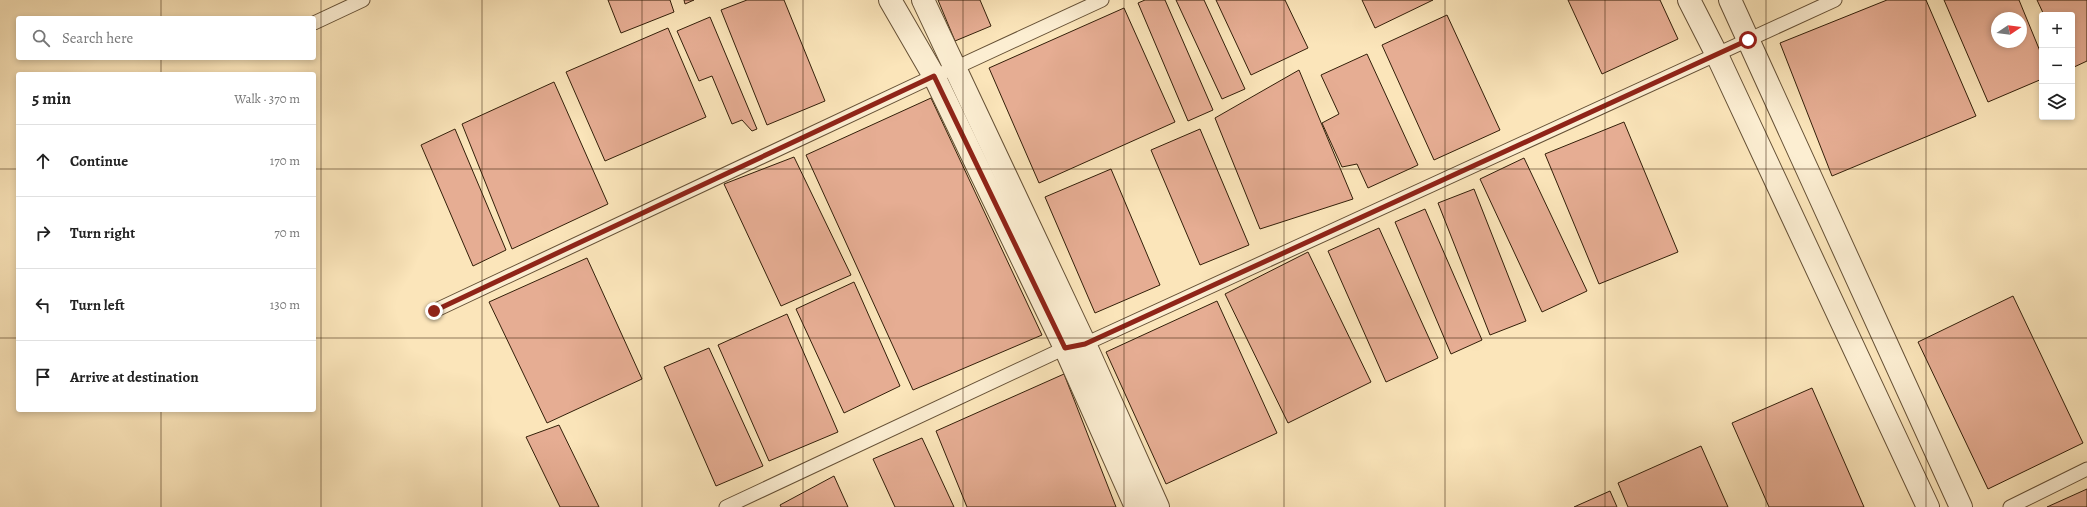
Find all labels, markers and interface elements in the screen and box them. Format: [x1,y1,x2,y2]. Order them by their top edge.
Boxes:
north arrow [1991,12,2027,48]
map controls [2039,12,2075,120]
button: + [2039,12,2075,48]
search box [16,16,316,60]
icon: search [30,27,52,49]
text: Search here [62,28,133,48]
route start [1739,31,1757,49]
button: − [2039,48,2075,84]
button: layers [2039,84,2075,120]
text: 5 min [32,87,71,110]
text: Walk · 370 m [234,90,300,107]
icon: ahead [32,150,54,172]
text: Continue [70,151,128,171]
text: 170 m [270,152,300,169]
icon: right [32,222,54,244]
text: Turn right [70,223,135,243]
text: 70 m [274,224,300,241]
icon: left [32,294,54,316]
text: Turn left [70,295,125,315]
text: 130 m [270,296,300,313]
route end [425,302,443,320]
icon: arrive [32,366,54,388]
text: Arrive at destination [70,367,199,387]

